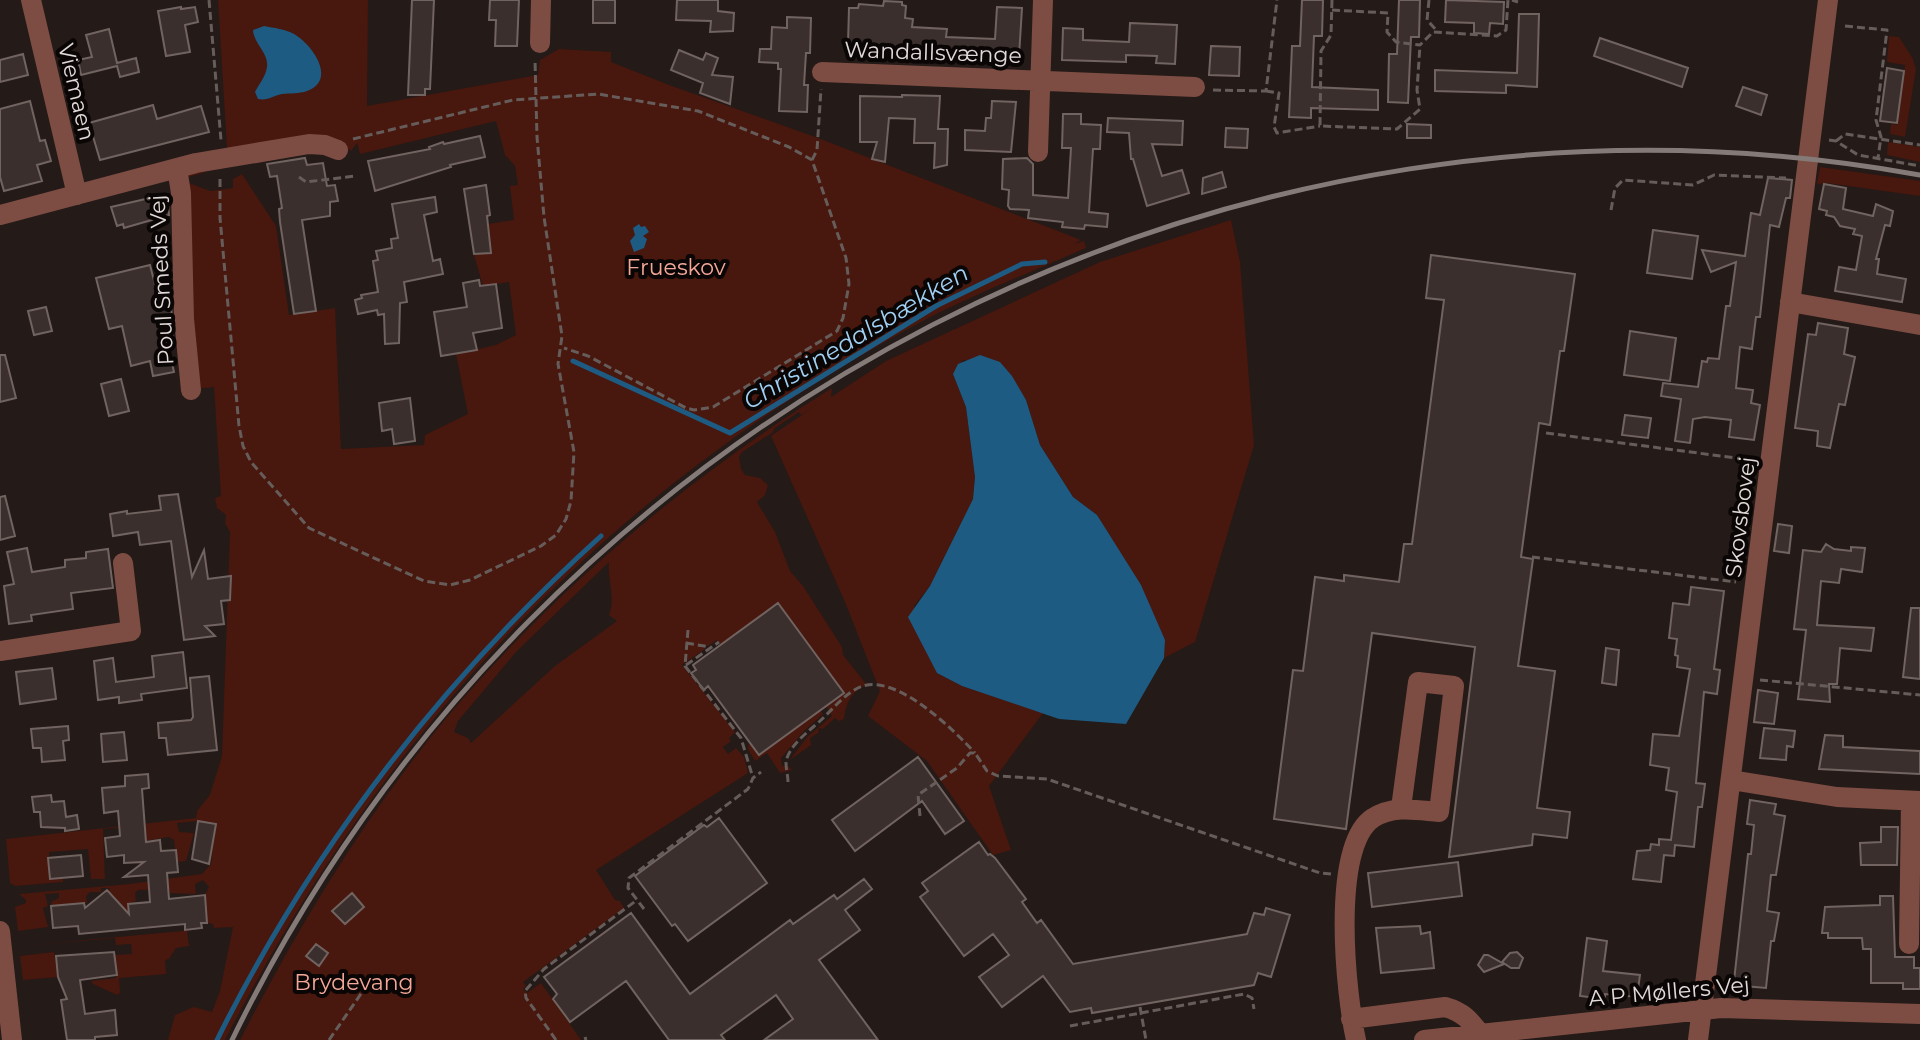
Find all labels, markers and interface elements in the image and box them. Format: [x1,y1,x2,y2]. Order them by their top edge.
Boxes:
street label: Wandallsvænge [844,36,1022,69]
street label: Viemaen [52,41,101,143]
street label: Poul Smeds Vej [144,194,179,366]
park label: Frueskov [626,254,726,281]
water label: Christinedalsbækken [738,258,974,415]
street label: Skovsbovej [1720,455,1761,579]
park label: Brydevang [294,969,414,996]
street label: A P Møllers Vej [1587,971,1751,1012]

